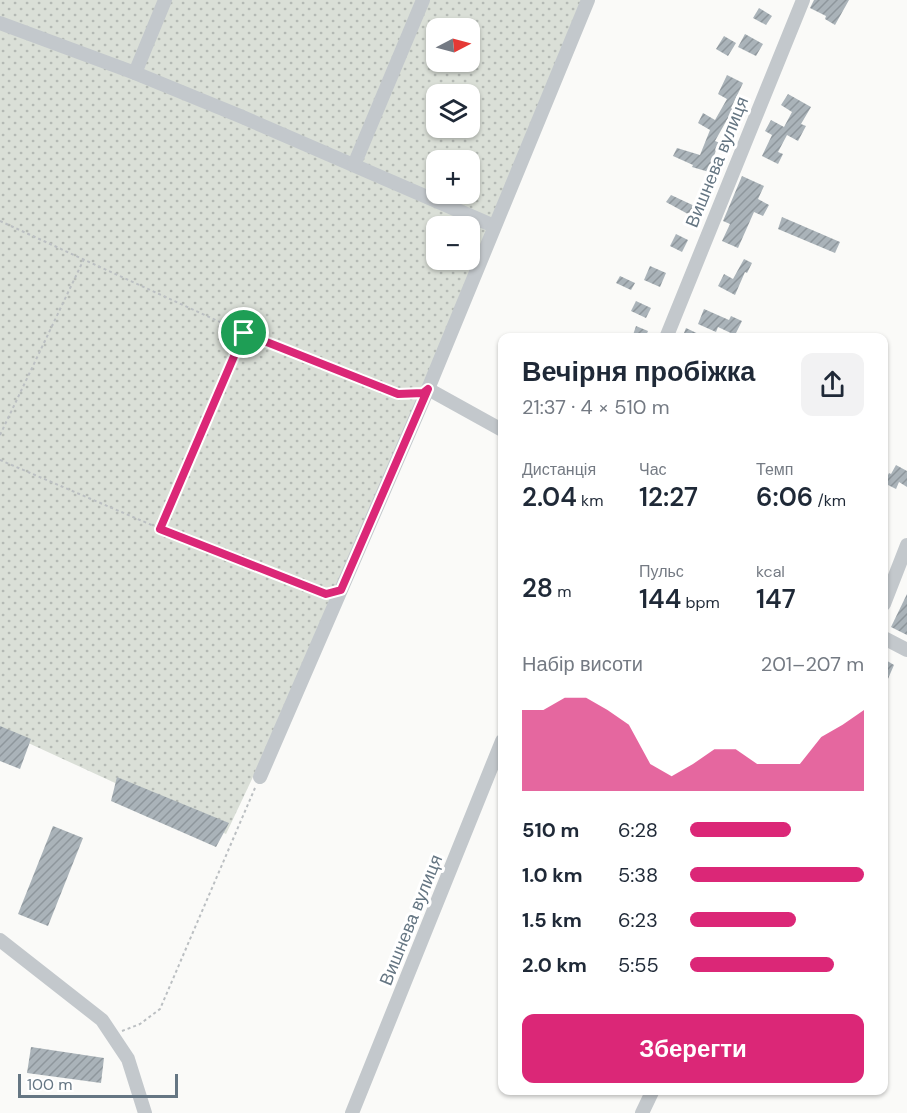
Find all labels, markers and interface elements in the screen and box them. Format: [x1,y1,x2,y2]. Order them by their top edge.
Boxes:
north arrow [426,18,480,72]
map controls [426,18,480,270]
button: layers [426,84,480,138]
street label: Вишнева вулиця [680,93,754,231]
button: + [426,150,480,204]
button: − [426,216,480,270]
pin [218,307,269,358]
icon: arrive [227,316,260,349]
button: share [801,353,864,416]
text: Вечірня пробіжка [522,354,755,389]
text: 21:37 · 4 × 510 m [522,394,670,420]
text: Дистанція [522,459,596,480]
text: Час [639,459,667,480]
text: Темп [756,459,793,480]
text: 2.04 [522,480,577,514]
text: 12:27 [639,480,698,514]
text: 6:06 [756,480,813,514]
text: km [577,490,603,511]
text: /km [813,490,846,511]
text: Пульс [639,561,684,582]
text: kcal [756,561,785,582]
text: 28 [522,571,553,605]
text: m [553,581,572,602]
text: 144 [639,582,681,616]
text: 147 [756,582,796,616]
text: bpm [681,592,720,613]
text: Набір висоти [522,651,643,677]
text: 201–207 m [761,651,864,677]
text: 510 m [522,817,579,843]
text: 6:28 [618,817,658,843]
street label: Вишнева вулиця [374,851,448,989]
text: 1.0 km [522,862,583,888]
text: 5:38 [618,862,658,888]
text: 1.5 km [522,907,582,933]
text: 6:23 [618,907,658,933]
text: 2.0 km [522,952,587,978]
text: 5:55 [618,952,659,978]
button: Зберегти [522,1014,864,1083]
scale bar [18,1071,178,1098]
text: 100 m [27,1074,72,1095]

